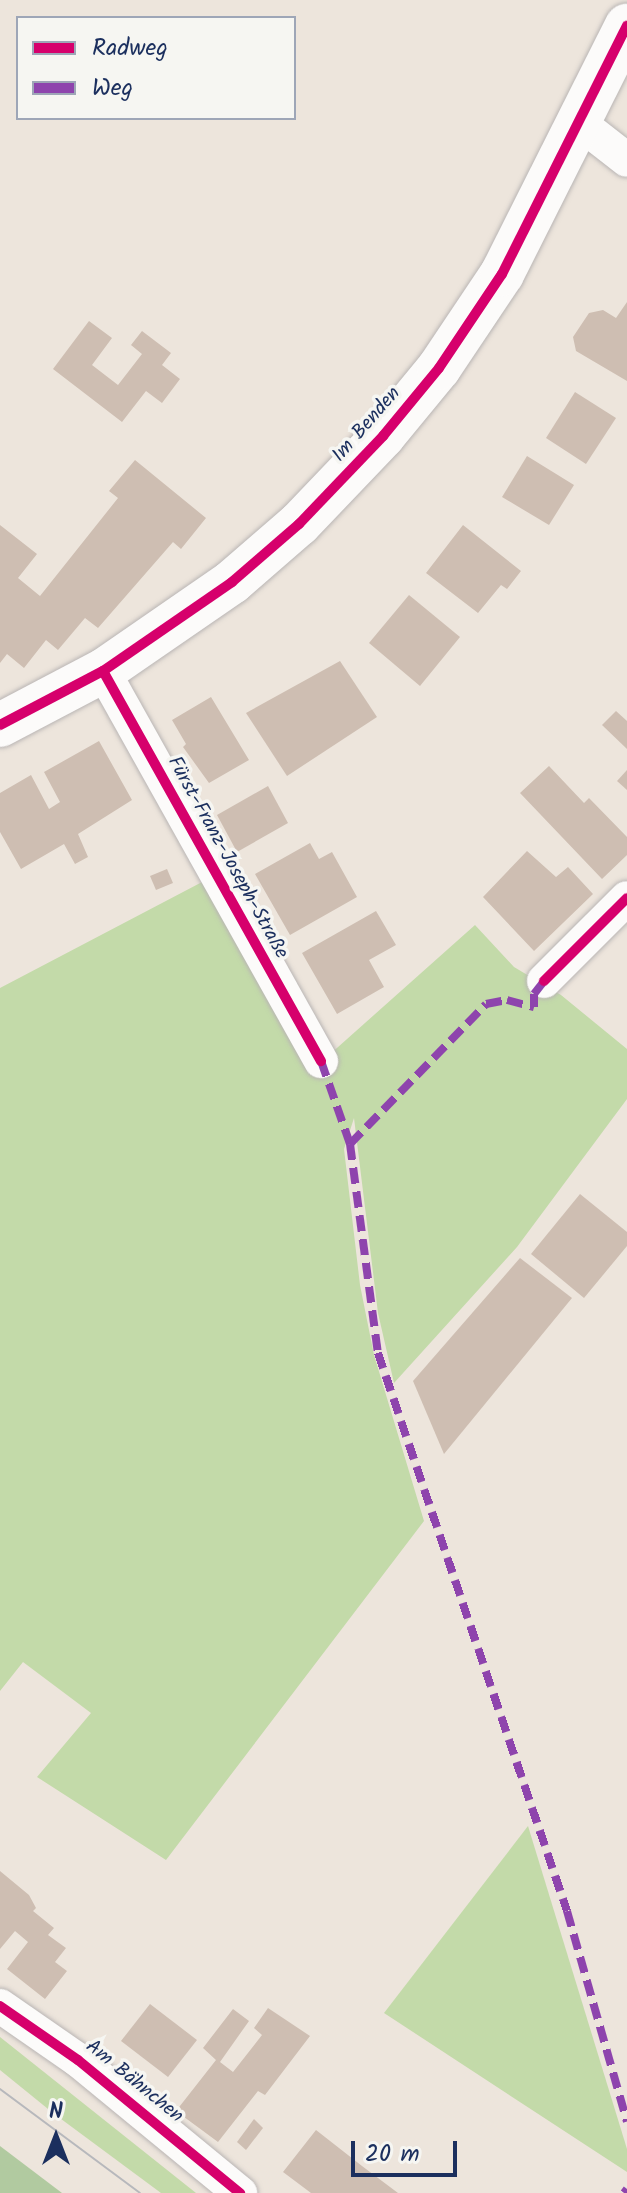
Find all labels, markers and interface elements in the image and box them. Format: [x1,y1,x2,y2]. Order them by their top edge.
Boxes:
legend [16,16,296,120]
text: Radweg [92,29,168,68]
text: Weg [92,69,133,108]
street label: Im Benden [328,382,406,468]
street label: Fürst-Franz-Joseph-Straße [161,753,293,963]
street label: Am Bähnchen [80,2035,188,2129]
text: N [49,2095,63,2130]
north arrow [16,2097,96,2177]
scale bar [355,2125,461,2175]
text: 20 m [365,2135,420,2174]

